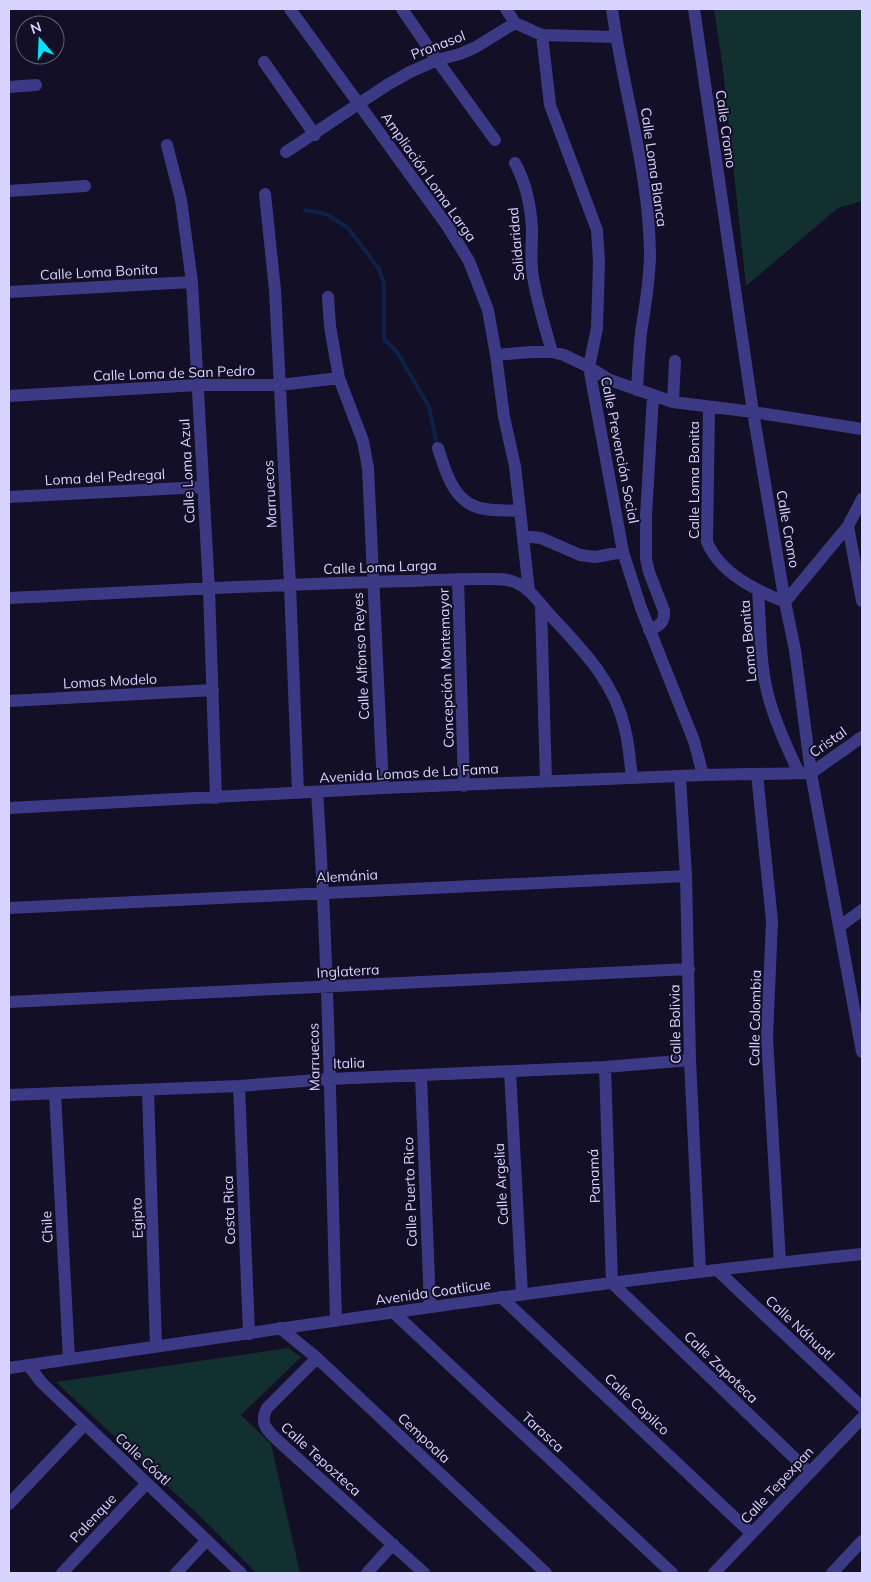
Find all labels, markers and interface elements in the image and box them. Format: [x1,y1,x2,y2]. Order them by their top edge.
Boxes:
north arrow [15,15,65,65]
text: N [28,17,44,38]
street label: Pronasol [408,26,468,64]
street label: Calle Cromo [712,89,740,169]
street label: Calle Loma Blanca [637,106,671,228]
street label: Ampliación Loma Larga [377,109,481,245]
street label: Solidaridad [504,206,528,282]
street label: Calle Loma Bonita [40,260,158,284]
street label: Calle Loma de San Pedro [93,361,255,385]
street label: Calle Prevención Social [597,375,643,525]
street label: Calle Loma Azul [175,418,199,524]
street label: Calle Loma Bonita [685,421,703,539]
street label: Marruecos [259,460,281,528]
street label: Loma del Pedregal [44,465,166,489]
street label: Calle Cromo [772,489,804,569]
street label: Calle Loma Larga [323,556,437,578]
street label: Concepción Montemayor [434,587,458,748]
street label: Calle Alfonso Reyes [349,592,373,720]
street label: Loma Bonita [735,599,761,683]
street label: Lomas Modelo [62,670,158,692]
street label: Cristal [806,723,850,761]
street label: Avenida Lomas de La Fama [319,759,499,787]
street label: Alemánia [316,865,378,887]
street label: Inglaterra [316,960,380,982]
street label: Calle Colombia [745,970,765,1066]
street label: Calle Bolivia [665,984,685,1064]
street label: Marruecos [304,1023,324,1091]
street label: Italia [333,1053,365,1073]
street label: Calle Puerto Rico [399,1137,421,1247]
street label: Calle Argelia [490,1143,512,1225]
street label: Panamá [584,1148,604,1204]
street label: Costa Rica [219,1175,239,1245]
street label: Egipto [127,1197,147,1239]
street label: Chile [37,1211,57,1243]
street label: Avenida Coatlicue [374,1275,492,1309]
street label: Calle Náhuatl [762,1292,838,1364]
street label: Calle Zapoteca [680,1327,762,1407]
street label: Calle Copilco [601,1369,673,1439]
street label: Tarasca [518,1408,568,1456]
street label: Cempoala [394,1409,454,1467]
street label: Calle Tepozteca [277,1418,365,1500]
street label: Calle Cóatl [111,1429,175,1489]
street label: Calle Tepexpan [737,1443,817,1527]
street label: Palenque [66,1490,120,1546]

